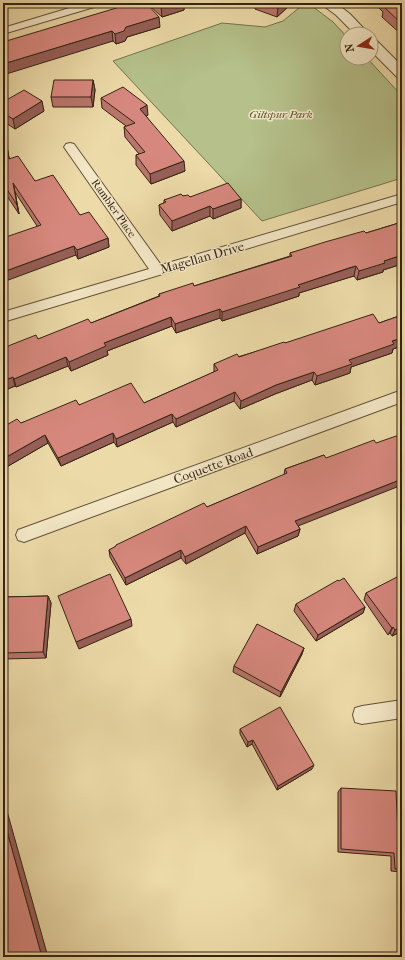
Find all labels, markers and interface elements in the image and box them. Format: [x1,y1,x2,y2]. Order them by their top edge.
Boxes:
north arrow [339,26,379,66]
text: N [342,42,357,53]
park label: Giltspur Park [249,108,313,121]
street label: Rambler Place [89,177,139,241]
street label: Magellan Drive [158,238,246,277]
street label: Coquette Road [171,444,256,487]

